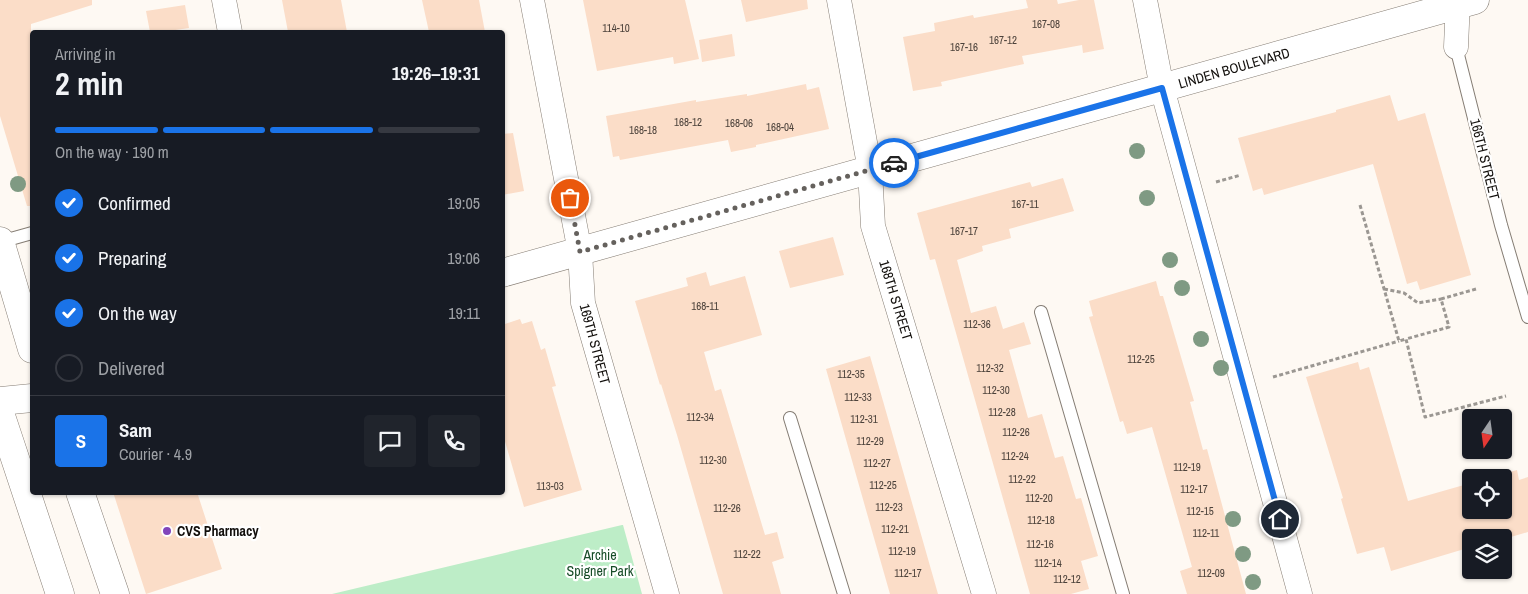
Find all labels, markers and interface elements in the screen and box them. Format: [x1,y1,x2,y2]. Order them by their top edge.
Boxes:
house number: 167-08 [1032,17,1060,31]
house number: 114-10 [602,21,630,35]
house number: 167-12 [989,33,1017,47]
house number: 167-16 [950,40,978,54]
text: Arriving in [55,43,116,65]
street label: LINDEN BOULEVARD [1176,43,1292,93]
text: 19:26–19:31 [392,60,480,86]
text: 2 min [55,62,124,105]
house number: 168-12 [674,115,702,129]
house number: 168-06 [725,116,753,130]
street label: 166TH STREET [1466,117,1504,201]
house number: 168-04 [766,120,794,134]
house number: 168-18 [629,123,657,137]
courier [869,138,919,188]
text: On the way · 190 m [55,141,169,163]
icon: car [880,149,908,177]
pin [549,177,591,219]
icon: bag [556,184,584,212]
icon: check [55,189,83,217]
text: Confirmed [98,190,171,216]
text: 19:05 [447,192,480,214]
house number: 167-11 [1011,197,1039,211]
house number: 167-17 [950,224,978,238]
icon: check [55,244,83,272]
text: Preparing [98,245,166,271]
text: 19:06 [447,247,480,269]
street label: 168TH STREET [875,258,917,342]
icon: check [55,299,83,327]
house number: 168-11 [691,299,719,313]
text: On the way [98,300,177,326]
text: 19:11 [448,302,480,324]
street label: 169TH STREET [576,302,614,386]
house number: 112-36 [963,317,991,331]
house number: 112-25 [1127,352,1155,366]
text: Delivered [98,355,165,381]
house number: 112-32 [976,361,1004,375]
house number: 112-35 [837,367,865,381]
house number: 112-30 [982,383,1010,397]
house number: 112-33 [844,390,872,404]
house number: 112-28 [988,405,1016,419]
north arrow [1462,409,1512,459]
map controls [1462,409,1512,579]
house number: 112-34 [686,410,714,424]
house number: 112-31 [850,412,878,426]
button: chat [364,415,416,467]
button: phone [428,415,480,467]
text: Sam [119,417,152,443]
house number: 112-26 [1002,425,1030,439]
text: S [76,428,86,454]
house number: 112-29 [856,434,884,448]
text: Courier · 4.9 [119,443,192,465]
house number: 112-24 [1001,449,1029,463]
house number: 112-30 [699,453,727,467]
house number: 112-27 [863,456,891,470]
house number: 112-19 [1173,460,1201,474]
button: locate [1462,469,1512,519]
house number: 112-22 [1008,472,1036,486]
house number: 112-25 [869,478,897,492]
house number: 113-03 [536,479,564,493]
house number: 112-17 [1180,482,1208,496]
house number: 112-20 [1025,491,1053,505]
pin [1259,498,1301,540]
house number: 112-23 [875,500,903,514]
house number: 112-26 [713,501,741,515]
house number: 112-15 [1186,504,1214,518]
icon: home [1266,505,1294,533]
house number: 112-18 [1027,513,1055,527]
place label: CVS Pharmacy [177,522,259,540]
house number: 112-21 [881,522,909,536]
marker: CVS Pharmacy [161,525,173,537]
house number: 112-11 [1193,526,1219,540]
button: layers [1462,529,1512,579]
house number: 112-16 [1026,537,1054,551]
house number: 112-19 [888,544,916,558]
park label: Archie Spigner Park [566,546,634,580]
house number: 112-22 [733,547,761,561]
house number: 112-14 [1034,556,1062,570]
house number: 112-17 [894,566,922,580]
house number: 112-09 [1197,566,1225,580]
house number: 112-12 [1053,572,1081,586]

